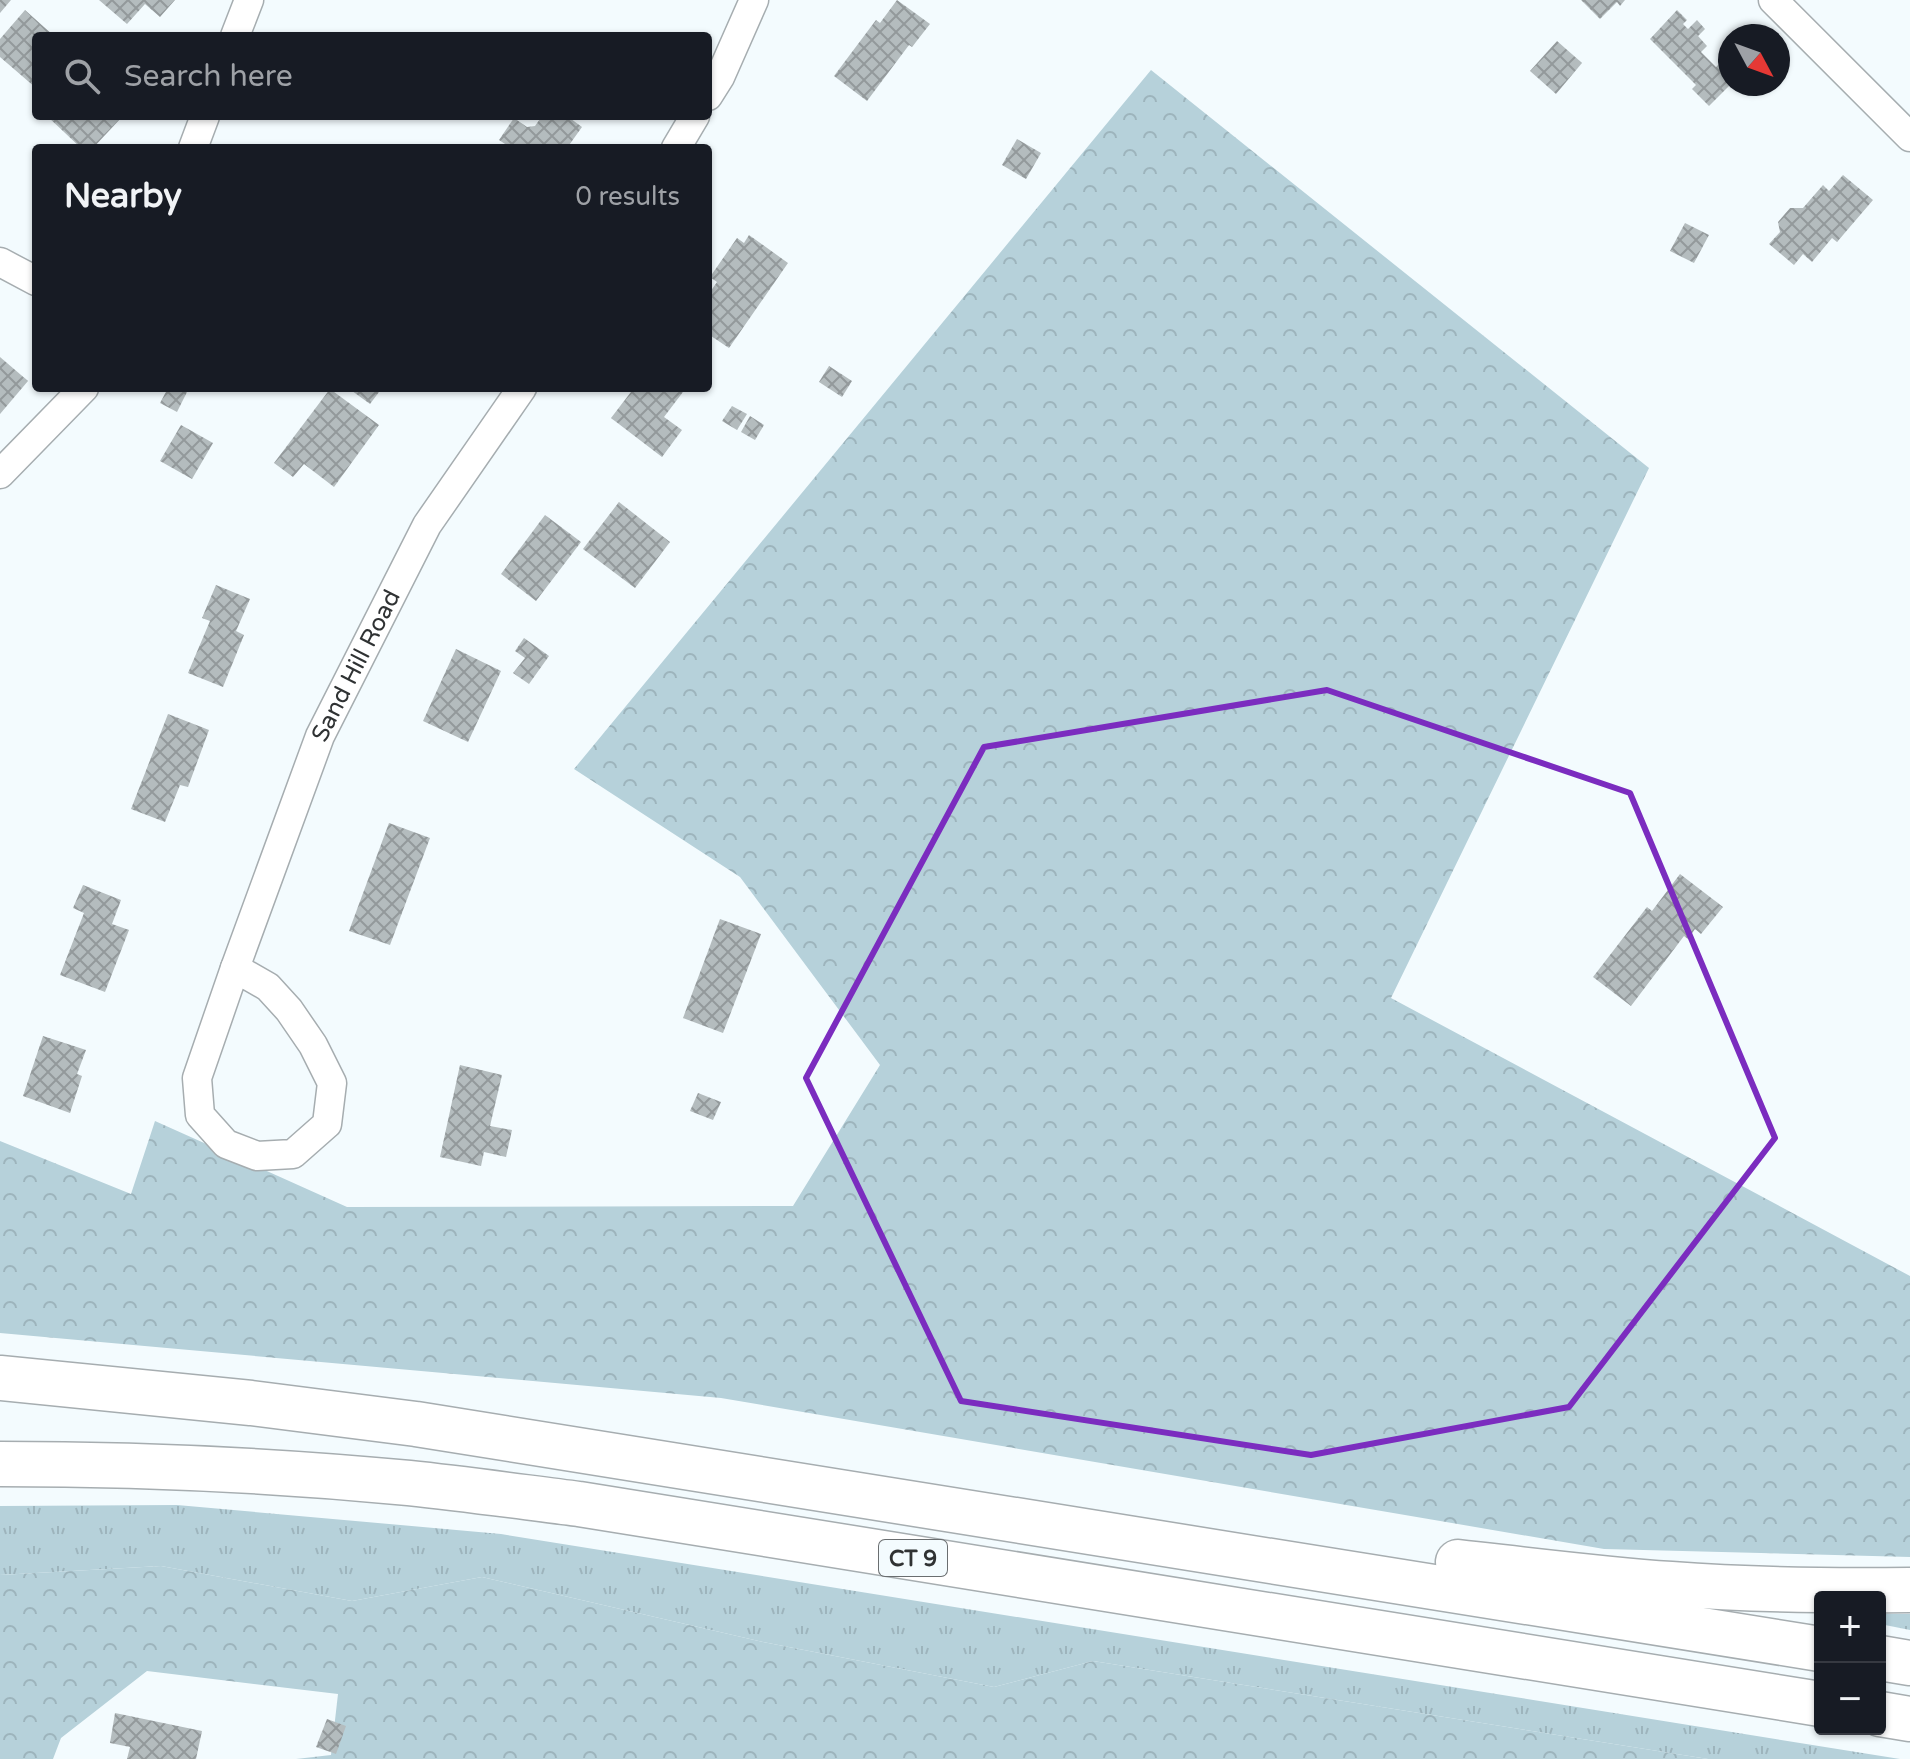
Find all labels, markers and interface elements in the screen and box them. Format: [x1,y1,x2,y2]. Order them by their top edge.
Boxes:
north arrow [1718,24,1790,96]
search box [32,32,712,120]
icon: search [60,54,104,98]
text: Search here [124,58,293,95]
text: Nearby [64,176,182,217]
text: 0 results [575,181,680,212]
street label: Sand Hill Road [305,585,407,747]
road number: CT 9 [879,1540,947,1576]
map controls [1814,1591,1886,1735]
button: + [1814,1591,1886,1663]
button: − [1814,1663,1886,1735]

